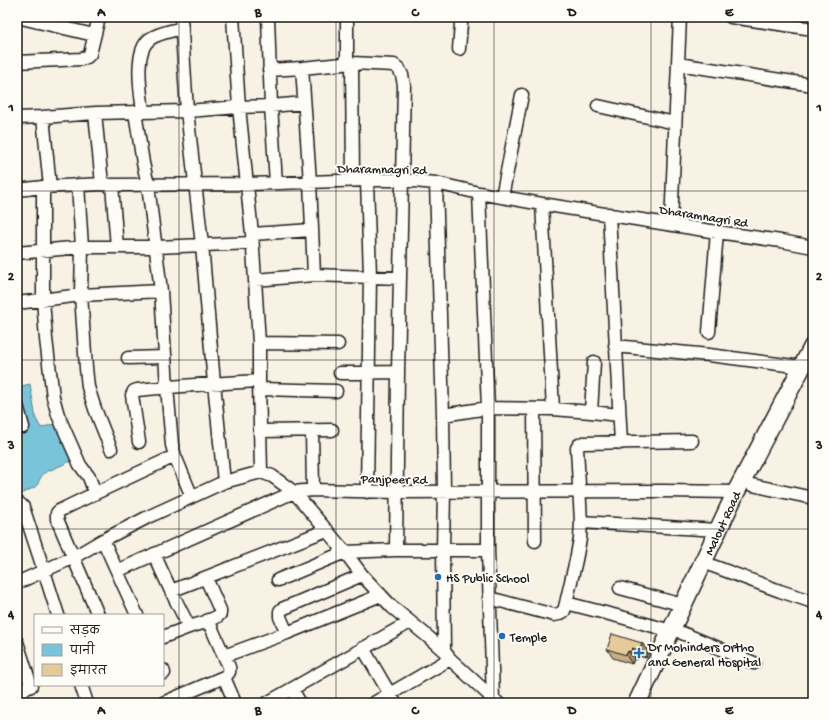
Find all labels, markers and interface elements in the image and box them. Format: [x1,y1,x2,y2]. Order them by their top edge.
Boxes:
text: A [96,6,106,21]
text: B [254,6,263,21]
text: C [410,6,420,21]
text: D [567,6,577,21]
text: E [725,6,734,21]
text: 1 [7,101,14,116]
text: 1 [815,101,822,116]
street label: Dharamnagri Rd [336,162,428,179]
street label: Dharamnagri Rd [657,203,750,232]
text: 2 [8,270,15,285]
text: 2 [816,270,823,285]
text: 3 [7,439,15,454]
text: 3 [815,439,823,454]
street label: Panjpeer Rd [360,472,429,489]
street label: Malout Road [702,488,746,558]
marker: HS Public School [433,572,443,582]
place label: HS Public School [446,572,530,587]
text: 4 [7,608,15,623]
text: 4 [815,608,823,623]
legend [34,614,164,686]
text: सड़क [69,625,101,639]
marker: Temple [497,631,507,641]
place label: Temple [509,631,547,646]
text: पानी [69,641,95,659]
place label: Dr Mohinders Ortho and General Hospital [647,641,761,671]
marker: Dr Mohinders Ortho and General Hospital [633,647,645,659]
text: इमारत [70,664,108,679]
text: A [96,704,106,719]
text: B [254,704,263,719]
text: C [410,704,420,719]
text: D [567,704,577,719]
text: E [725,704,734,719]

